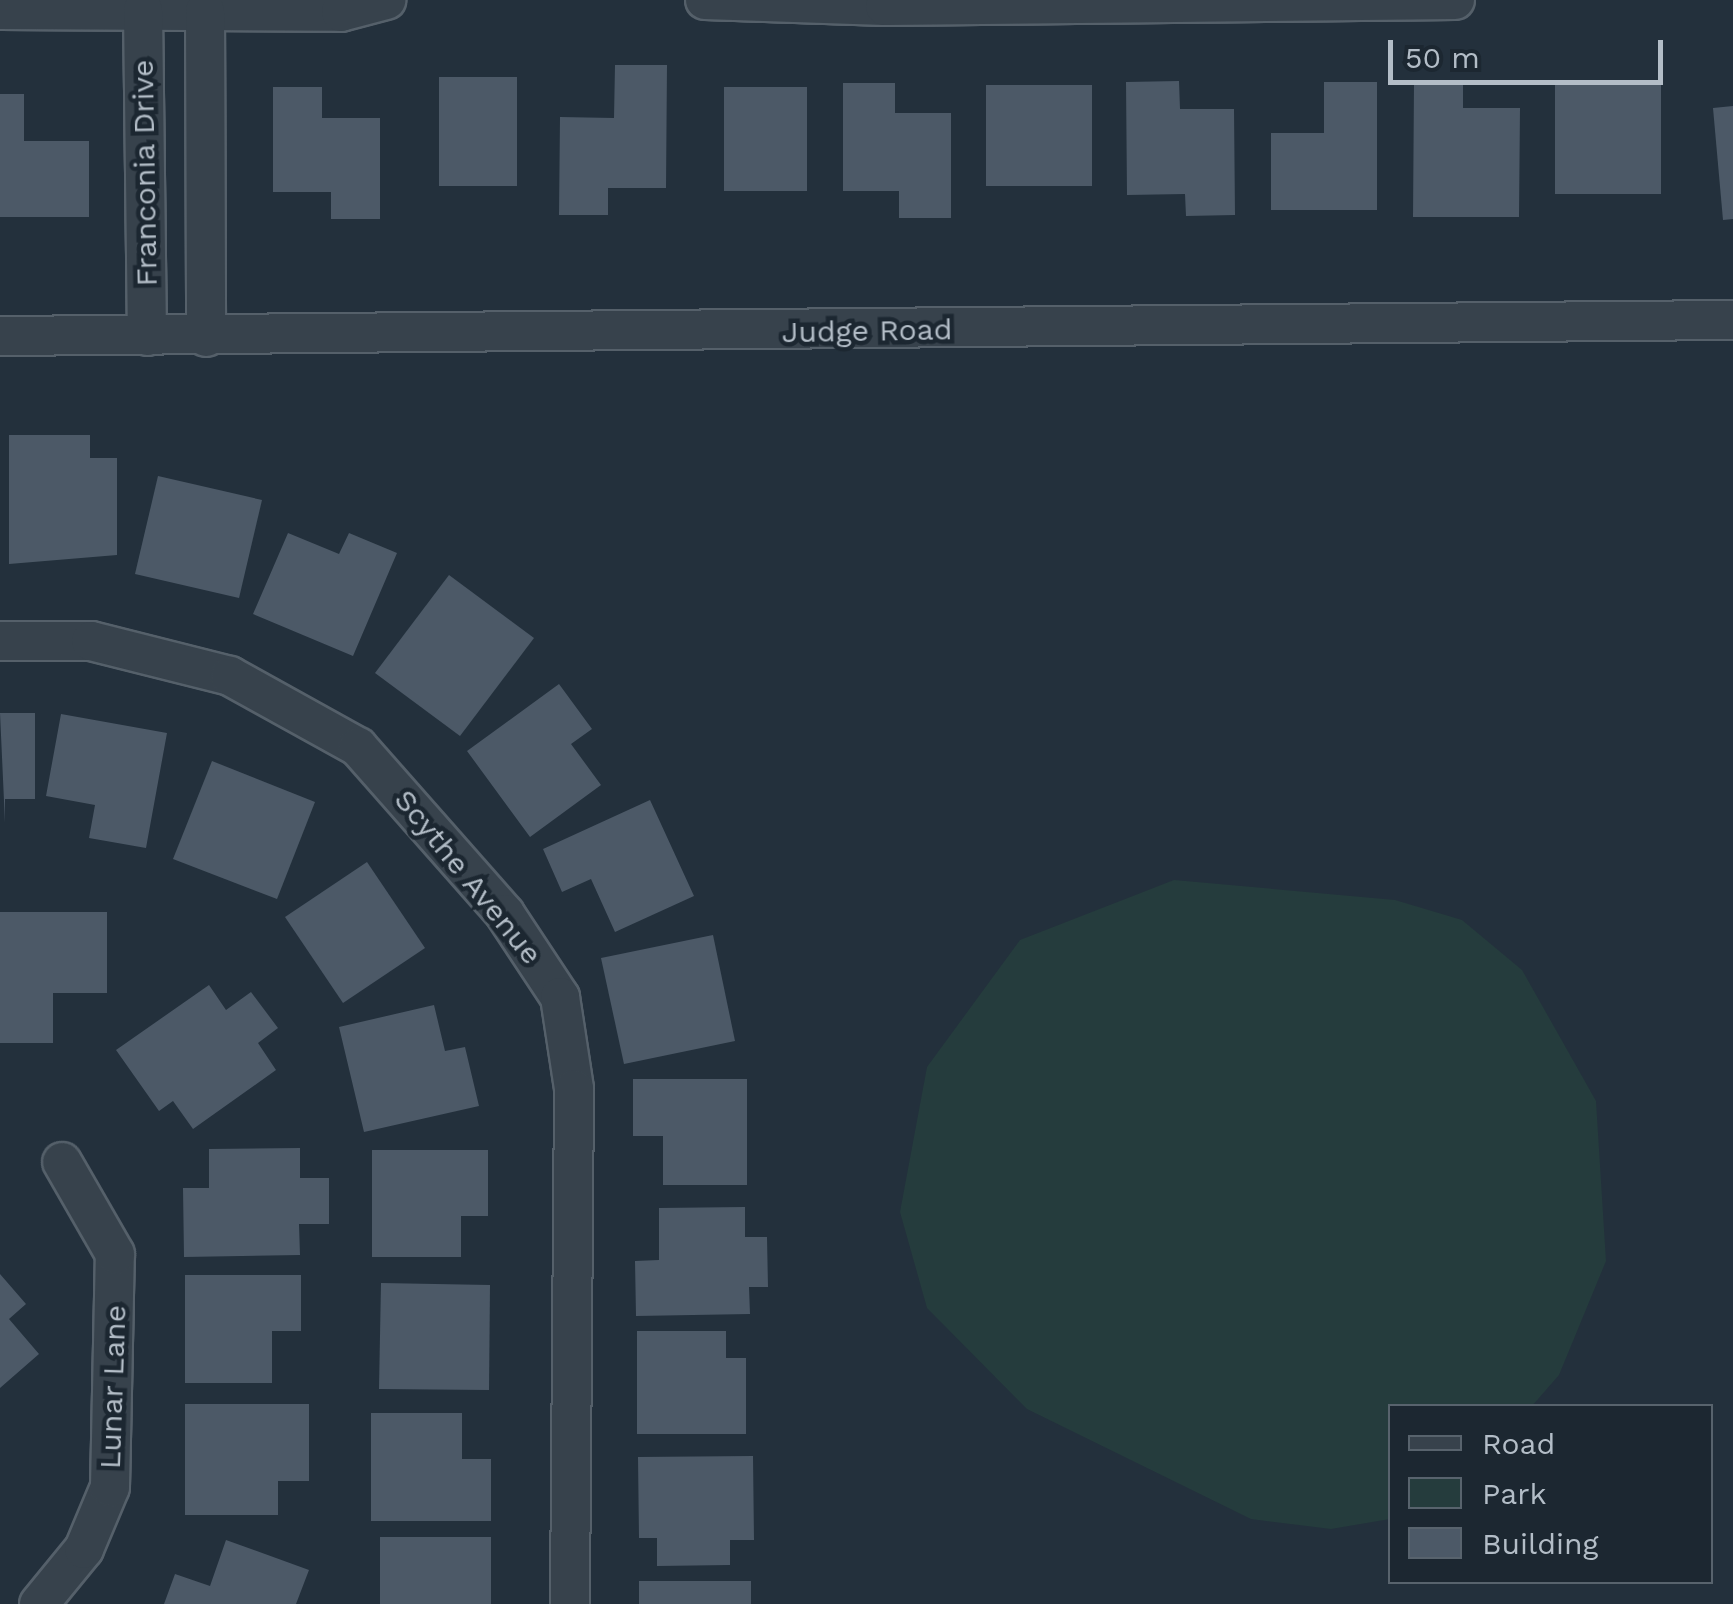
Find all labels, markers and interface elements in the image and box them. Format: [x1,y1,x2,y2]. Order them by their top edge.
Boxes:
scale bar [1393,20,1668,82]
text: 50 m [1405,40,1480,75]
street label: Franconia Drive [125,59,165,287]
street label: Judge Road [781,312,953,350]
street label: Scythe Avenue [386,782,550,972]
street label: Lunar Lane [92,1304,134,1470]
legend [1388,1404,1713,1584]
text: Road [1482,1426,1555,1461]
text: Park [1482,1476,1547,1511]
text: Building [1482,1526,1599,1561]

